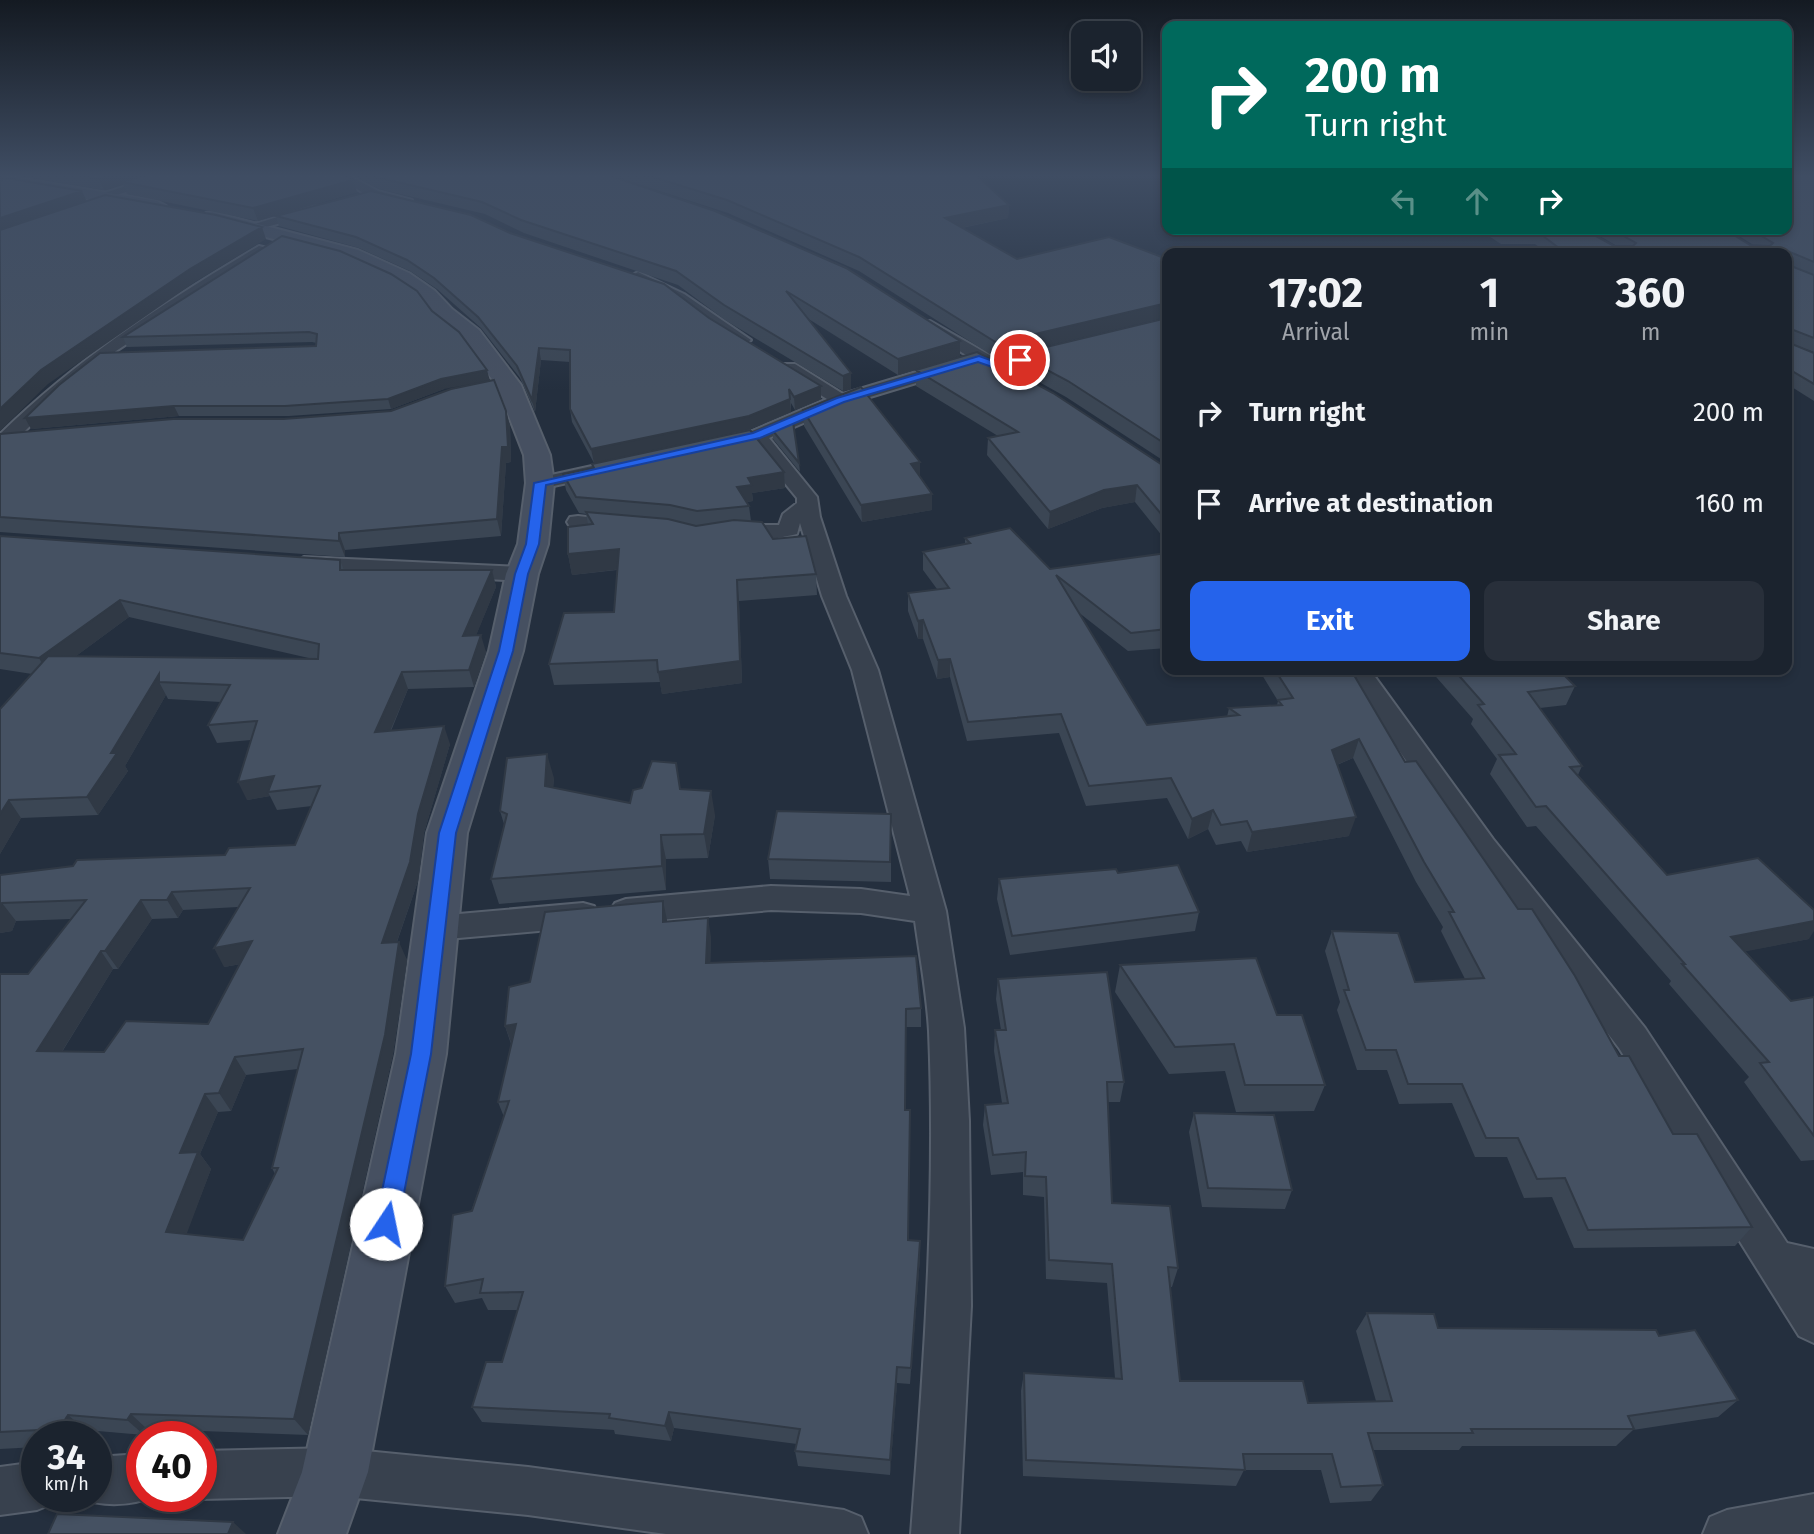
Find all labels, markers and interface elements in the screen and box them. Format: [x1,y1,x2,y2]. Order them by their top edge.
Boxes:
map controls [1071,21,1141,91]
button: sound [1071,21,1141,91]
text: 200 m [1305,46,1441,105]
icon: right [1190,49,1281,140]
text: Turn right [1305,106,1447,144]
icon: left [1385,182,1423,220]
icon: ahead [1458,182,1496,220]
icon: right [1531,182,1569,220]
text: 17:02 [1268,268,1363,318]
text: 1 [1480,268,1499,318]
text: 360 [1616,268,1686,318]
text: Arrival [1282,318,1350,346]
text: min [1470,318,1509,346]
text: m [1641,318,1660,346]
pin [990,330,1050,390]
icon: arrive [1001,341,1039,379]
icon: right [1190,394,1228,432]
text: Turn right [1249,397,1366,428]
text: 200 m [1693,397,1764,428]
icon: arrive [1190,485,1228,523]
text: Arrive at destination [1249,488,1493,519]
text: 160 m [1695,488,1764,519]
button: Exit [1190,581,1470,661]
button: Share [1484,581,1764,661]
position arrow [349,1187,423,1261]
speed limit sign: 40 [126,1421,217,1512]
text: 34 [48,1436,85,1478]
text: km/h [44,1473,89,1495]

